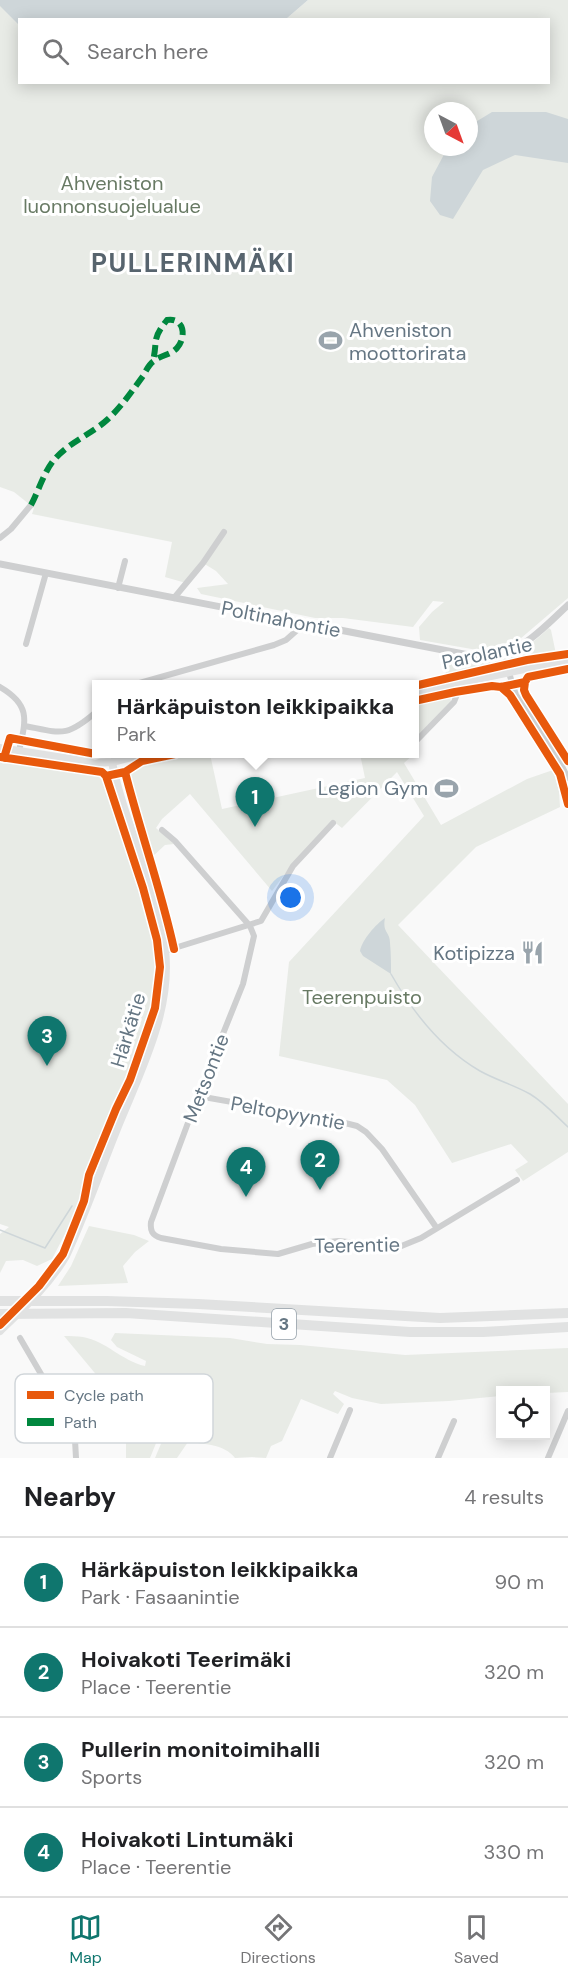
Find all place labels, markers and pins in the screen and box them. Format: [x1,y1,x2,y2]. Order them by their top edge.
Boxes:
place label: Ahveniston moottorirata [349,317,466,366]
sports icon: Ahveniston moottorirata [318,328,344,354]
place label: Legion Gym [318,775,428,801]
sports icon: Legion Gym [433,775,459,801]
pin: 1 [236,778,274,827]
place label: Kotipizza [433,940,515,966]
restaurant icon: Kotipizza [520,940,546,966]
pin: 3 [28,1016,66,1066]
pin: 2 [300,1140,340,1190]
pin: 4 [226,1148,266,1197]

